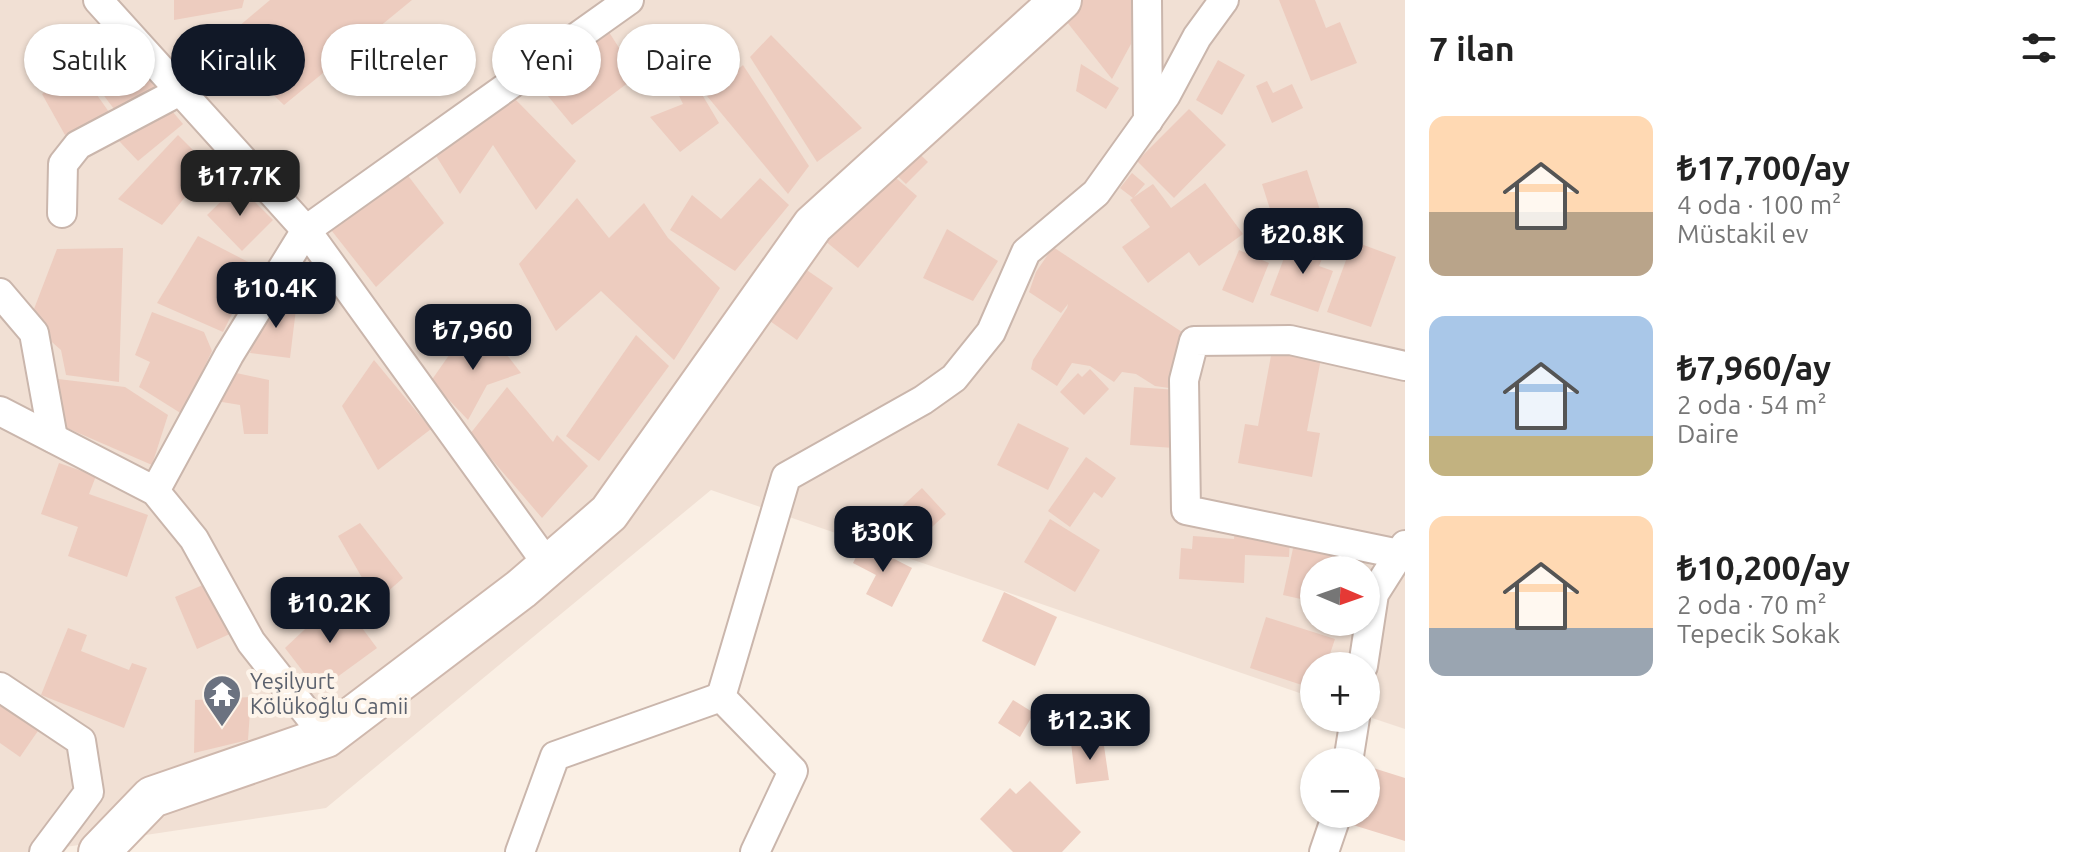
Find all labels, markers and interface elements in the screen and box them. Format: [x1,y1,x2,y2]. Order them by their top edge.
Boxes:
chip: Satılık [24,24,155,96]
chip: Kiralık [171,24,305,96]
chip: Filtreler [321,24,476,96]
chip: Yeni [492,24,601,96]
chip: Daire [617,24,740,96]
icon: filters [2017,26,2061,70]
text: 7 ilan [1429,29,1515,67]
icon: home [1493,148,1589,244]
text: ₺17,700/ay [1677,148,1850,186]
pin: ₺17.7K [175,150,305,218]
text: ₺17.7K [199,161,281,190]
text: 4 oda · 100 m² [1677,190,1841,219]
pin: ₺20.8K [1238,208,1368,276]
text: ₺20.8K [1262,219,1344,248]
text: Müstakil ev [1677,219,1809,248]
pin: ₺10.4K [211,262,341,330]
text: ₺10.4K [235,273,317,302]
pin: ₺7,960 [408,304,538,372]
text: ₺7,960 [433,315,513,344]
icon: home [1493,348,1589,444]
text: ₺7,960/ay [1677,348,1831,386]
text: 2 oda · 54 m² [1677,390,1827,419]
text: Daire [1677,419,1739,448]
pin: ₺30K [836,506,930,574]
text: ₺30K [852,517,914,546]
icon: home [1493,548,1589,644]
text: ₺10,200/ay [1677,548,1850,586]
north arrow [1300,556,1380,636]
map controls [1300,556,1380,828]
pin: ₺10.2K [265,577,395,645]
text: ₺10.2K [289,588,371,617]
text: 2 oda · 70 m² [1677,590,1827,619]
text: Tepecik Sokak [1677,619,1840,648]
button: + [1300,652,1380,732]
place label: Yeşilyurt Kölükoğlu Camii [250,668,408,718]
temple icon: Yeşilyurt Kölükoğlu Camii [201,673,243,728]
pin: ₺12.3K [1025,694,1155,762]
text: ₺12.3K [1049,705,1131,734]
button: − [1300,748,1380,828]

